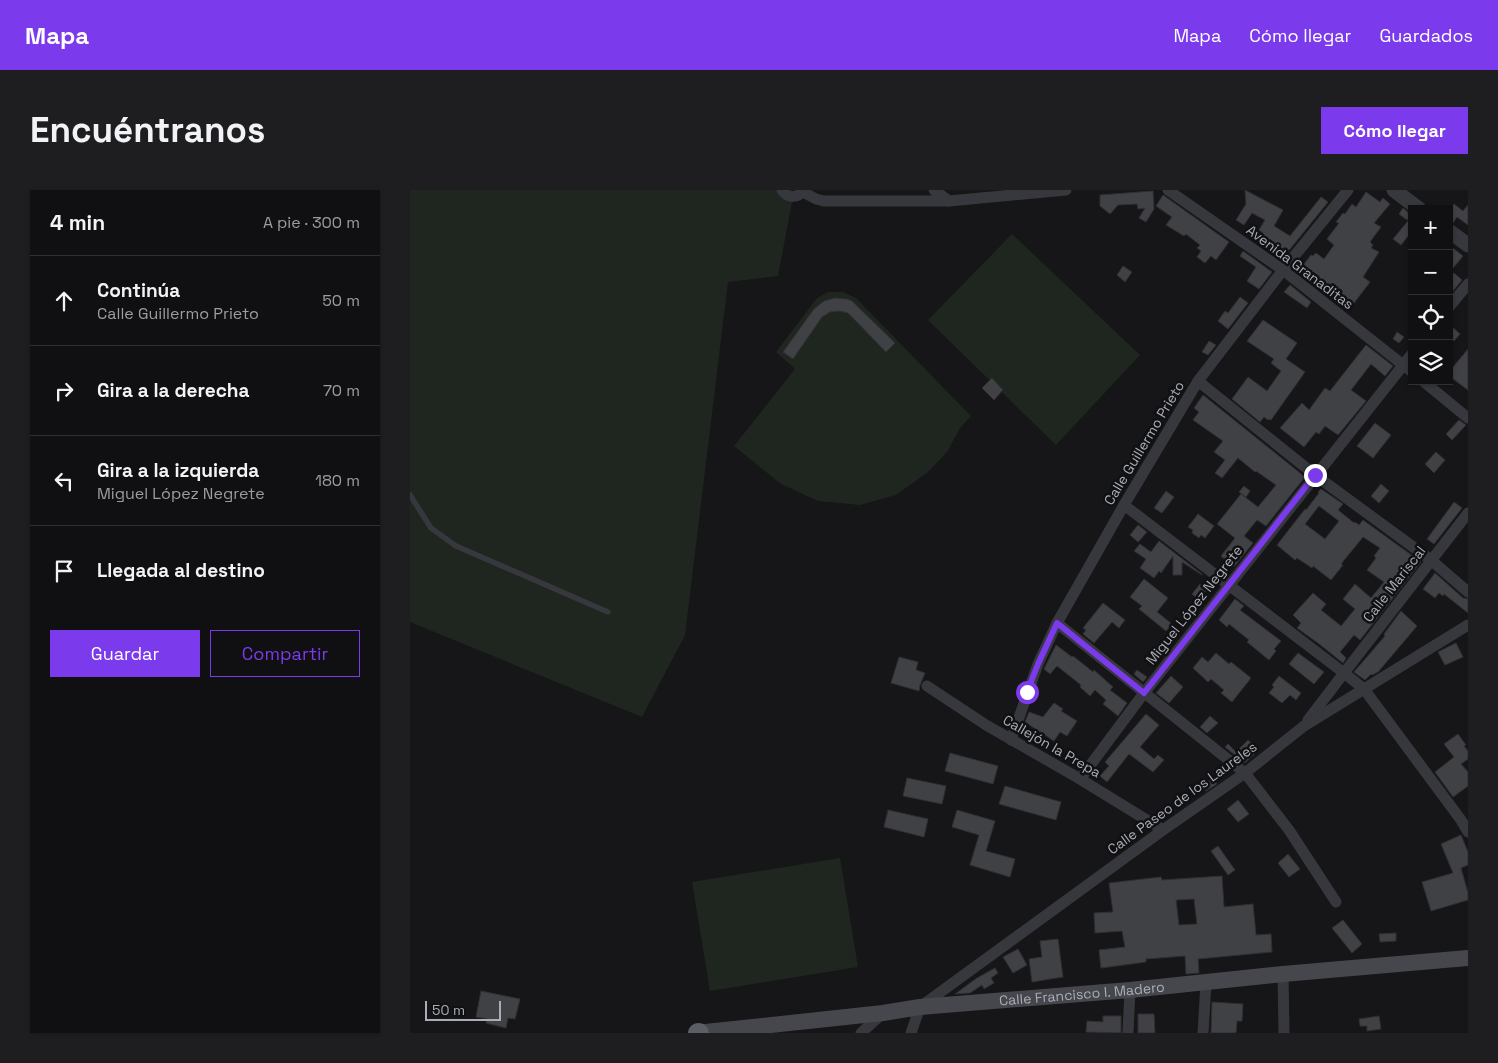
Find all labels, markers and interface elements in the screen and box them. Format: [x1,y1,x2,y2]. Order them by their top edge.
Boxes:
text: Mapa [25,20,89,51]
text: Mapa [1173,24,1221,47]
text: Cómo llegar [1249,24,1351,47]
text: Guardados [1379,24,1473,47]
button: Cómo llegar [1321,107,1468,154]
text: Encuéntranos [30,108,265,152]
map controls [1408,205,1453,385]
button: + [1408,205,1453,250]
text: 4 min [50,209,105,236]
text: A pie · 300 m [263,212,360,233]
street label: Avenida Granaditas [1243,221,1357,313]
button: − [1408,250,1453,295]
text: Continúa [97,278,180,303]
icon: ahead [50,287,78,315]
text: 50 m [322,290,360,311]
button: locate [1408,295,1453,340]
text: Calle Guillermo Prieto [97,303,259,324]
button: layers [1408,340,1453,385]
icon: right [50,377,78,405]
text: Gira a la derecha [97,378,249,403]
street label: Calle Guillermo Prieto [1100,378,1188,508]
text: 70 m [323,380,360,401]
text: Gira a la izquierda [97,458,259,483]
route end [1304,464,1327,487]
icon: left [50,467,78,495]
text: 180 m [315,470,360,491]
text: Miguel López Negrete [97,483,265,504]
street label: Miguel López Negrete [1142,542,1246,668]
street label: Calle Mariscal [1359,542,1429,626]
icon: arrive [50,557,78,585]
text: Llegada al destino [97,558,265,583]
button: Guardar [50,630,200,677]
button: Compartir [210,630,360,677]
route start [1016,681,1039,704]
street label: Callejón la Prepa [1000,711,1104,781]
street label: Calle Paseo de los Laureles [1104,738,1260,858]
street label: Calle Francisco I. Madero [998,977,1166,1010]
scale bar [425,998,501,1021]
text: 50 m [432,1001,465,1019]

